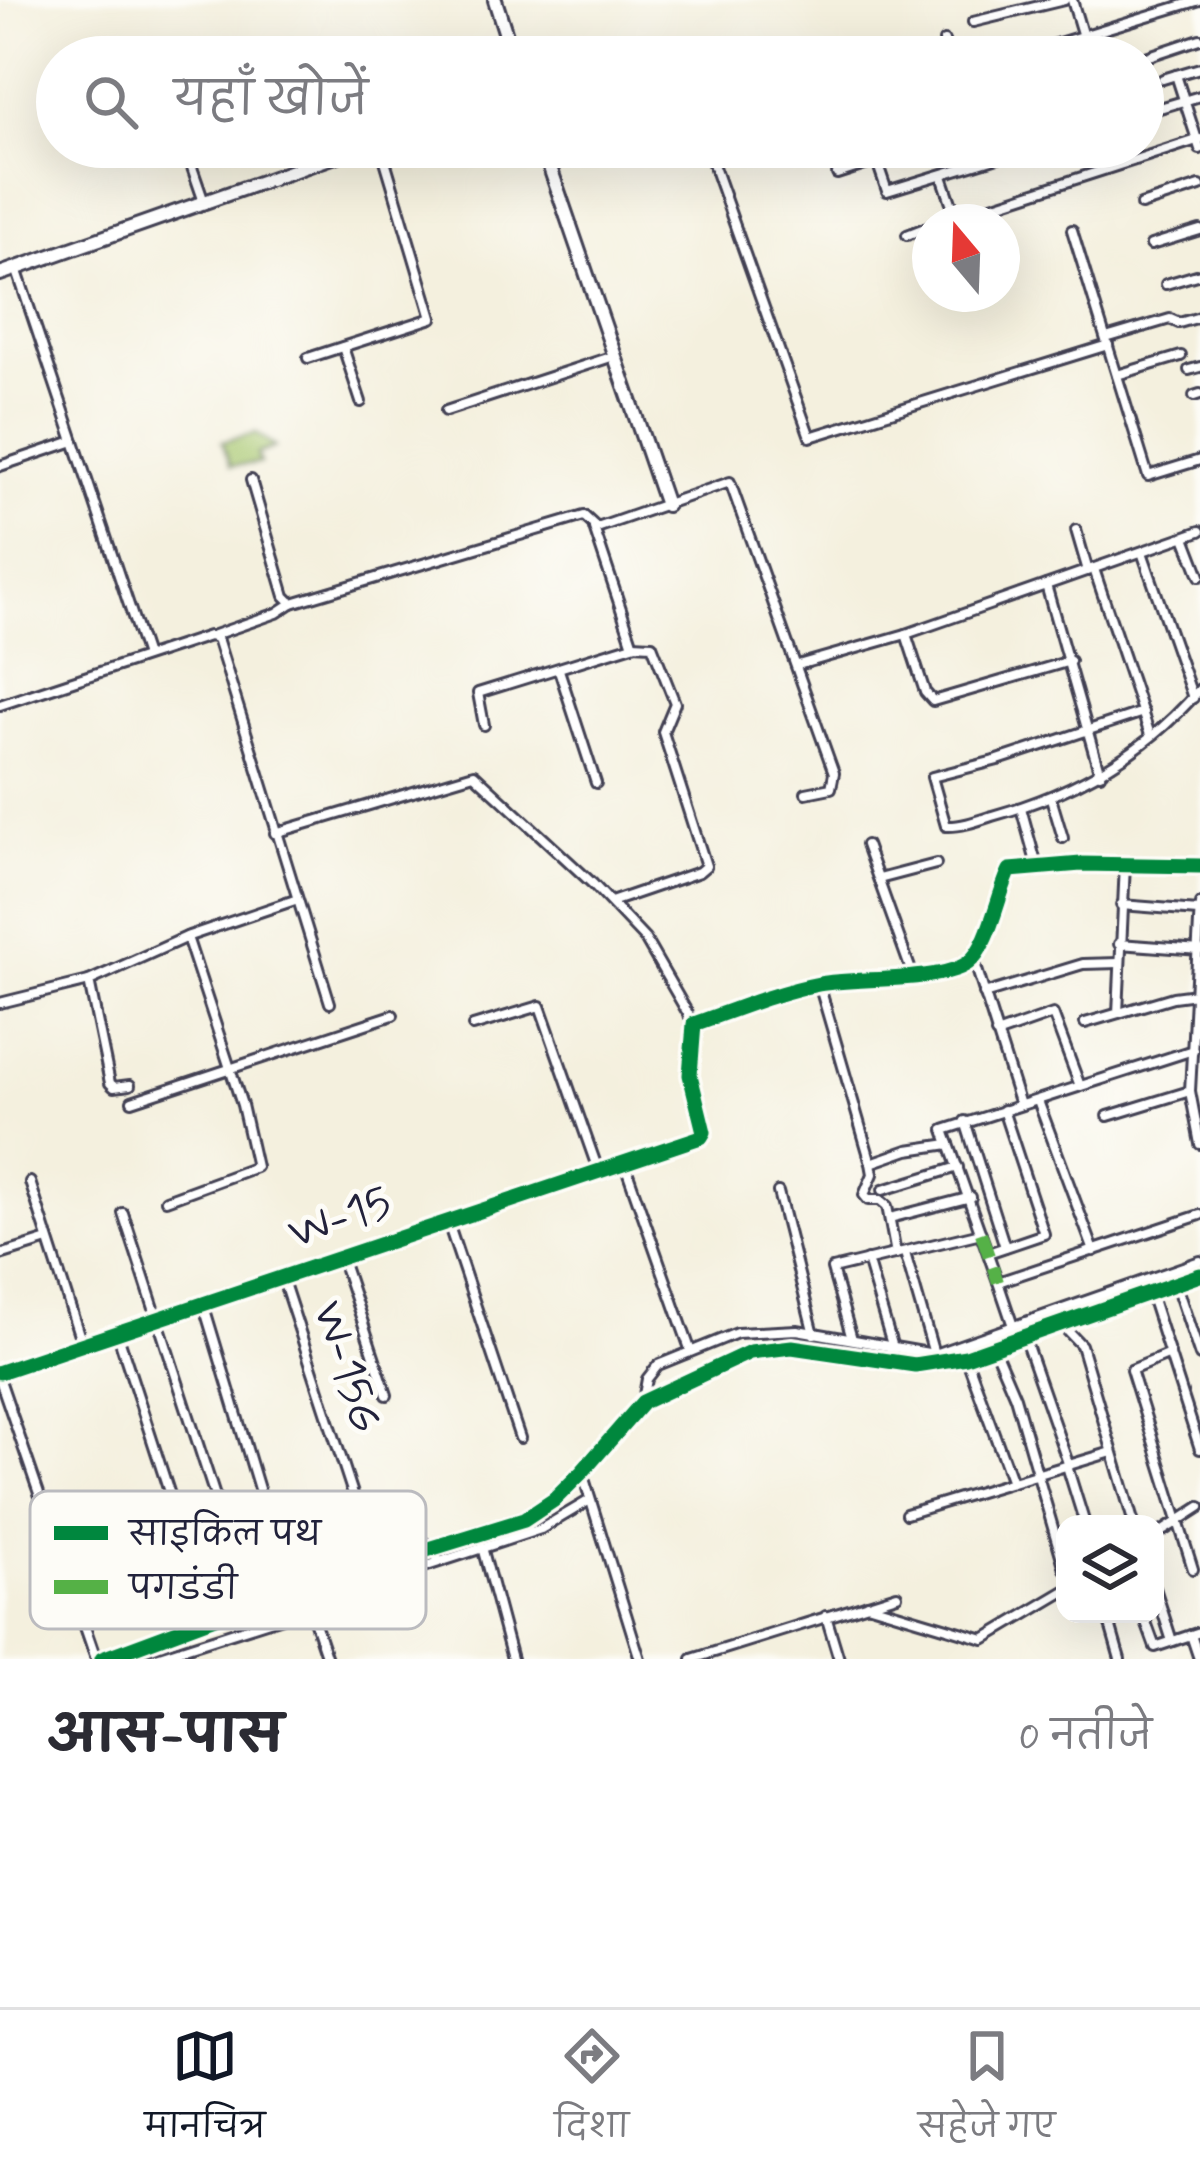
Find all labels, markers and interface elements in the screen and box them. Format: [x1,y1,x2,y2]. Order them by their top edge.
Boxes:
search box [36,36,1164,168]
icon: search [78,69,144,135]
text: यहाँ खोजें [174,72,368,131]
north arrow [912,204,1020,312]
street label: W-15 [281,1174,399,1264]
street label: W-15G [297,1294,395,1440]
legend [30,1491,426,1629]
text: साइकिल पथ [127,1509,323,1558]
map controls [1056,1515,1164,1623]
button: layers [1056,1515,1164,1623]
text: पगडंडी [127,1563,239,1612]
text: आस-पास [48,1704,283,1770]
text: 0 नतीजे [1019,1712,1152,1763]
tab: मानचित्र [144,2023,265,2162]
tab: दिशा [554,2023,629,2162]
tab: सहेजे गए [918,2023,1056,2162]

